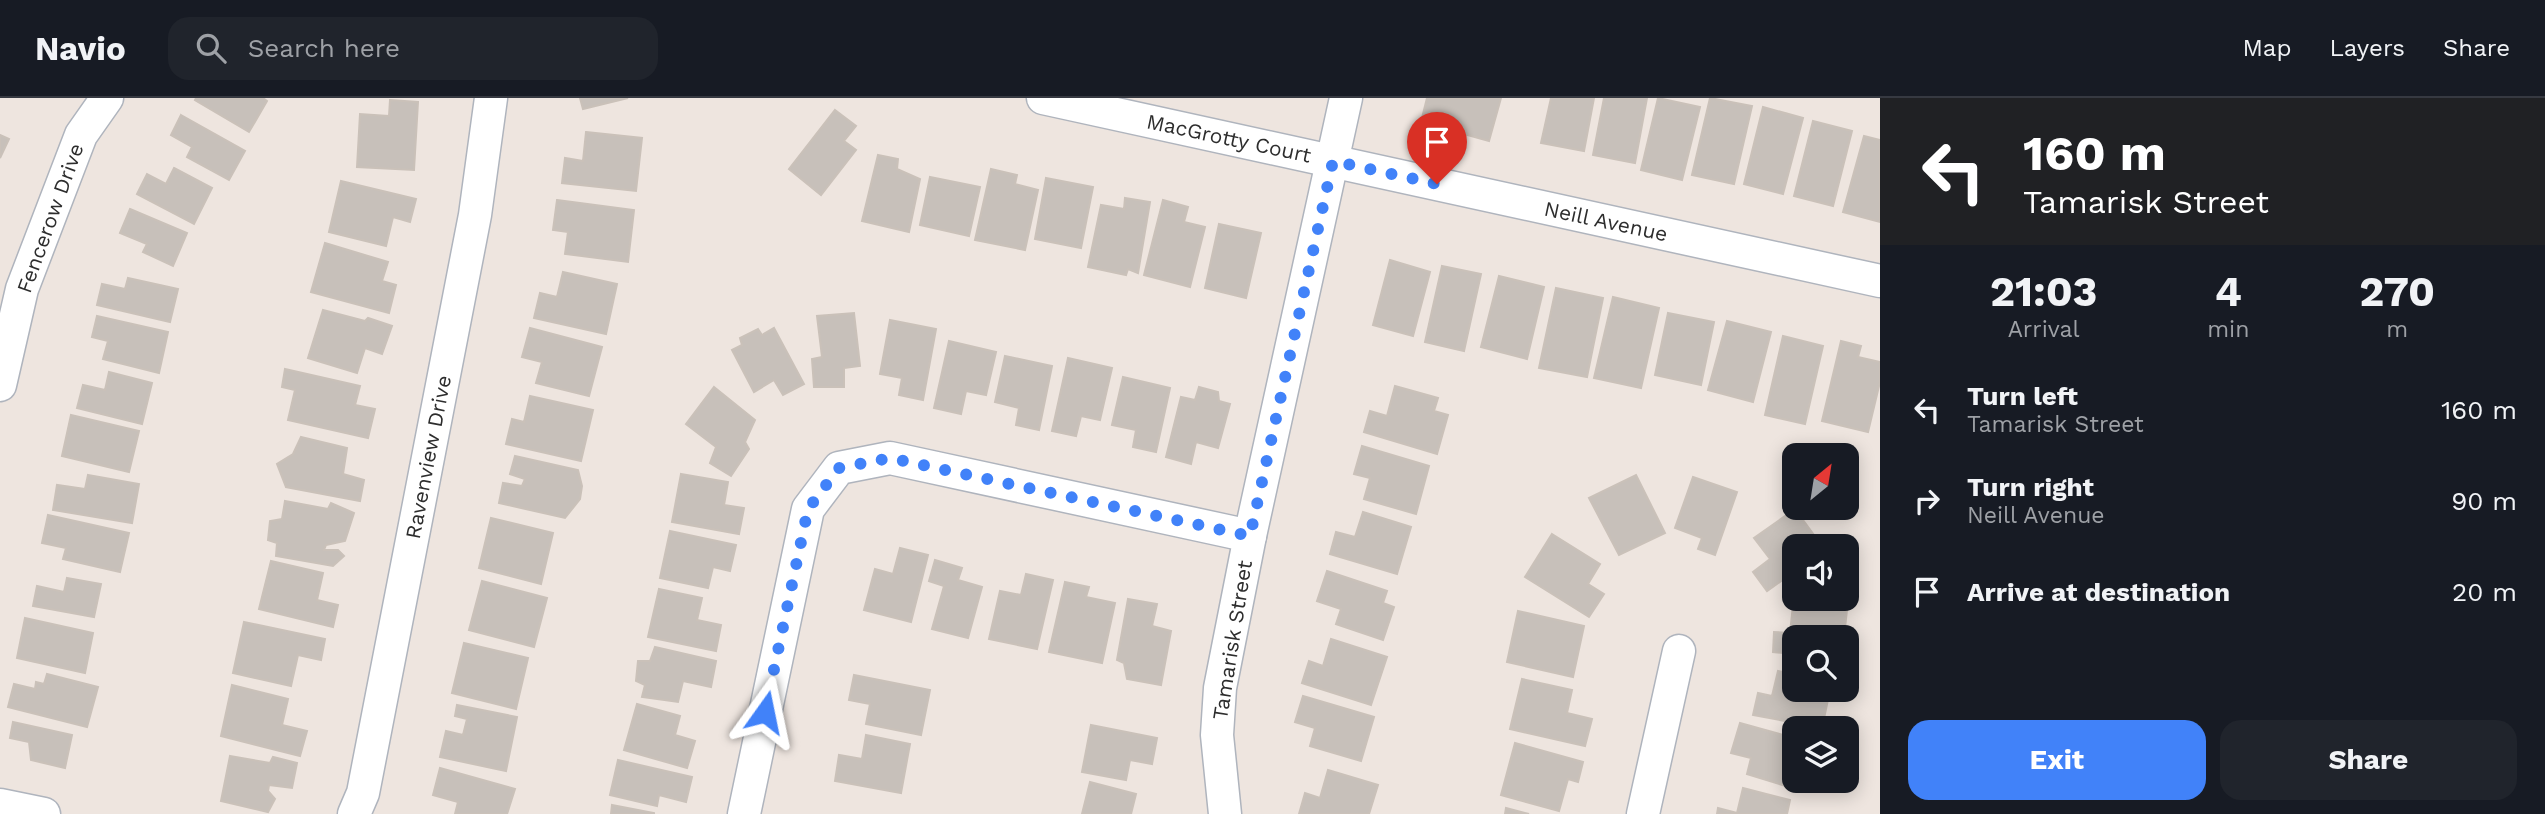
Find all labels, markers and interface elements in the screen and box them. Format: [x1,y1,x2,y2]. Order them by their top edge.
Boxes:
search box [168,17,658,80]
text: Navio [35,29,126,68]
icon: search [192,29,230,67]
text: Search here [248,33,400,63]
text: Map [2243,34,2291,62]
text: Layers [2329,34,2405,62]
text: Share [2443,34,2510,62]
street label: MacGrotty Court [1144,108,1314,168]
pin [1407,112,1467,184]
icon: arrive [1418,123,1456,161]
text: 160 m [2023,124,2166,182]
icon: left [1908,126,1999,217]
street label: Fencerow Drive [11,140,89,296]
text: Tamarisk Street [2023,183,2269,221]
street label: Neill Avenue [1542,196,1670,246]
text: 21:03 [1990,267,2097,316]
text: 4 [2215,267,2242,316]
text: 270 [2359,267,2435,316]
text: Arrival [2008,316,2079,343]
text: min [2207,316,2249,343]
text: m [2386,316,2408,343]
street label: Ravenview Drive [400,373,456,541]
text: Turn left [1967,381,2078,411]
icon: left [1908,391,1946,429]
text: 160 m [2441,395,2517,425]
text: Tamarisk Street [1967,411,2144,438]
north arrow [1782,443,1858,520]
map controls [1782,443,1859,793]
text: Turn right [1967,472,2094,502]
icon: right [1908,482,1946,520]
text: 90 m [2451,486,2517,516]
text: Neill Avenue [1967,502,2105,529]
button: sound [1782,534,1859,611]
street label: Tamarisk Street [1207,558,1257,722]
icon: arrive [1908,573,1946,611]
text: Arrive at destination [1967,577,2230,607]
text: 20 m [2452,577,2517,607]
button: search [1782,625,1859,702]
position arrow [728,675,802,749]
button: layers [1782,716,1859,793]
button: Exit [1908,720,2206,800]
button: Share [2220,720,2517,800]

